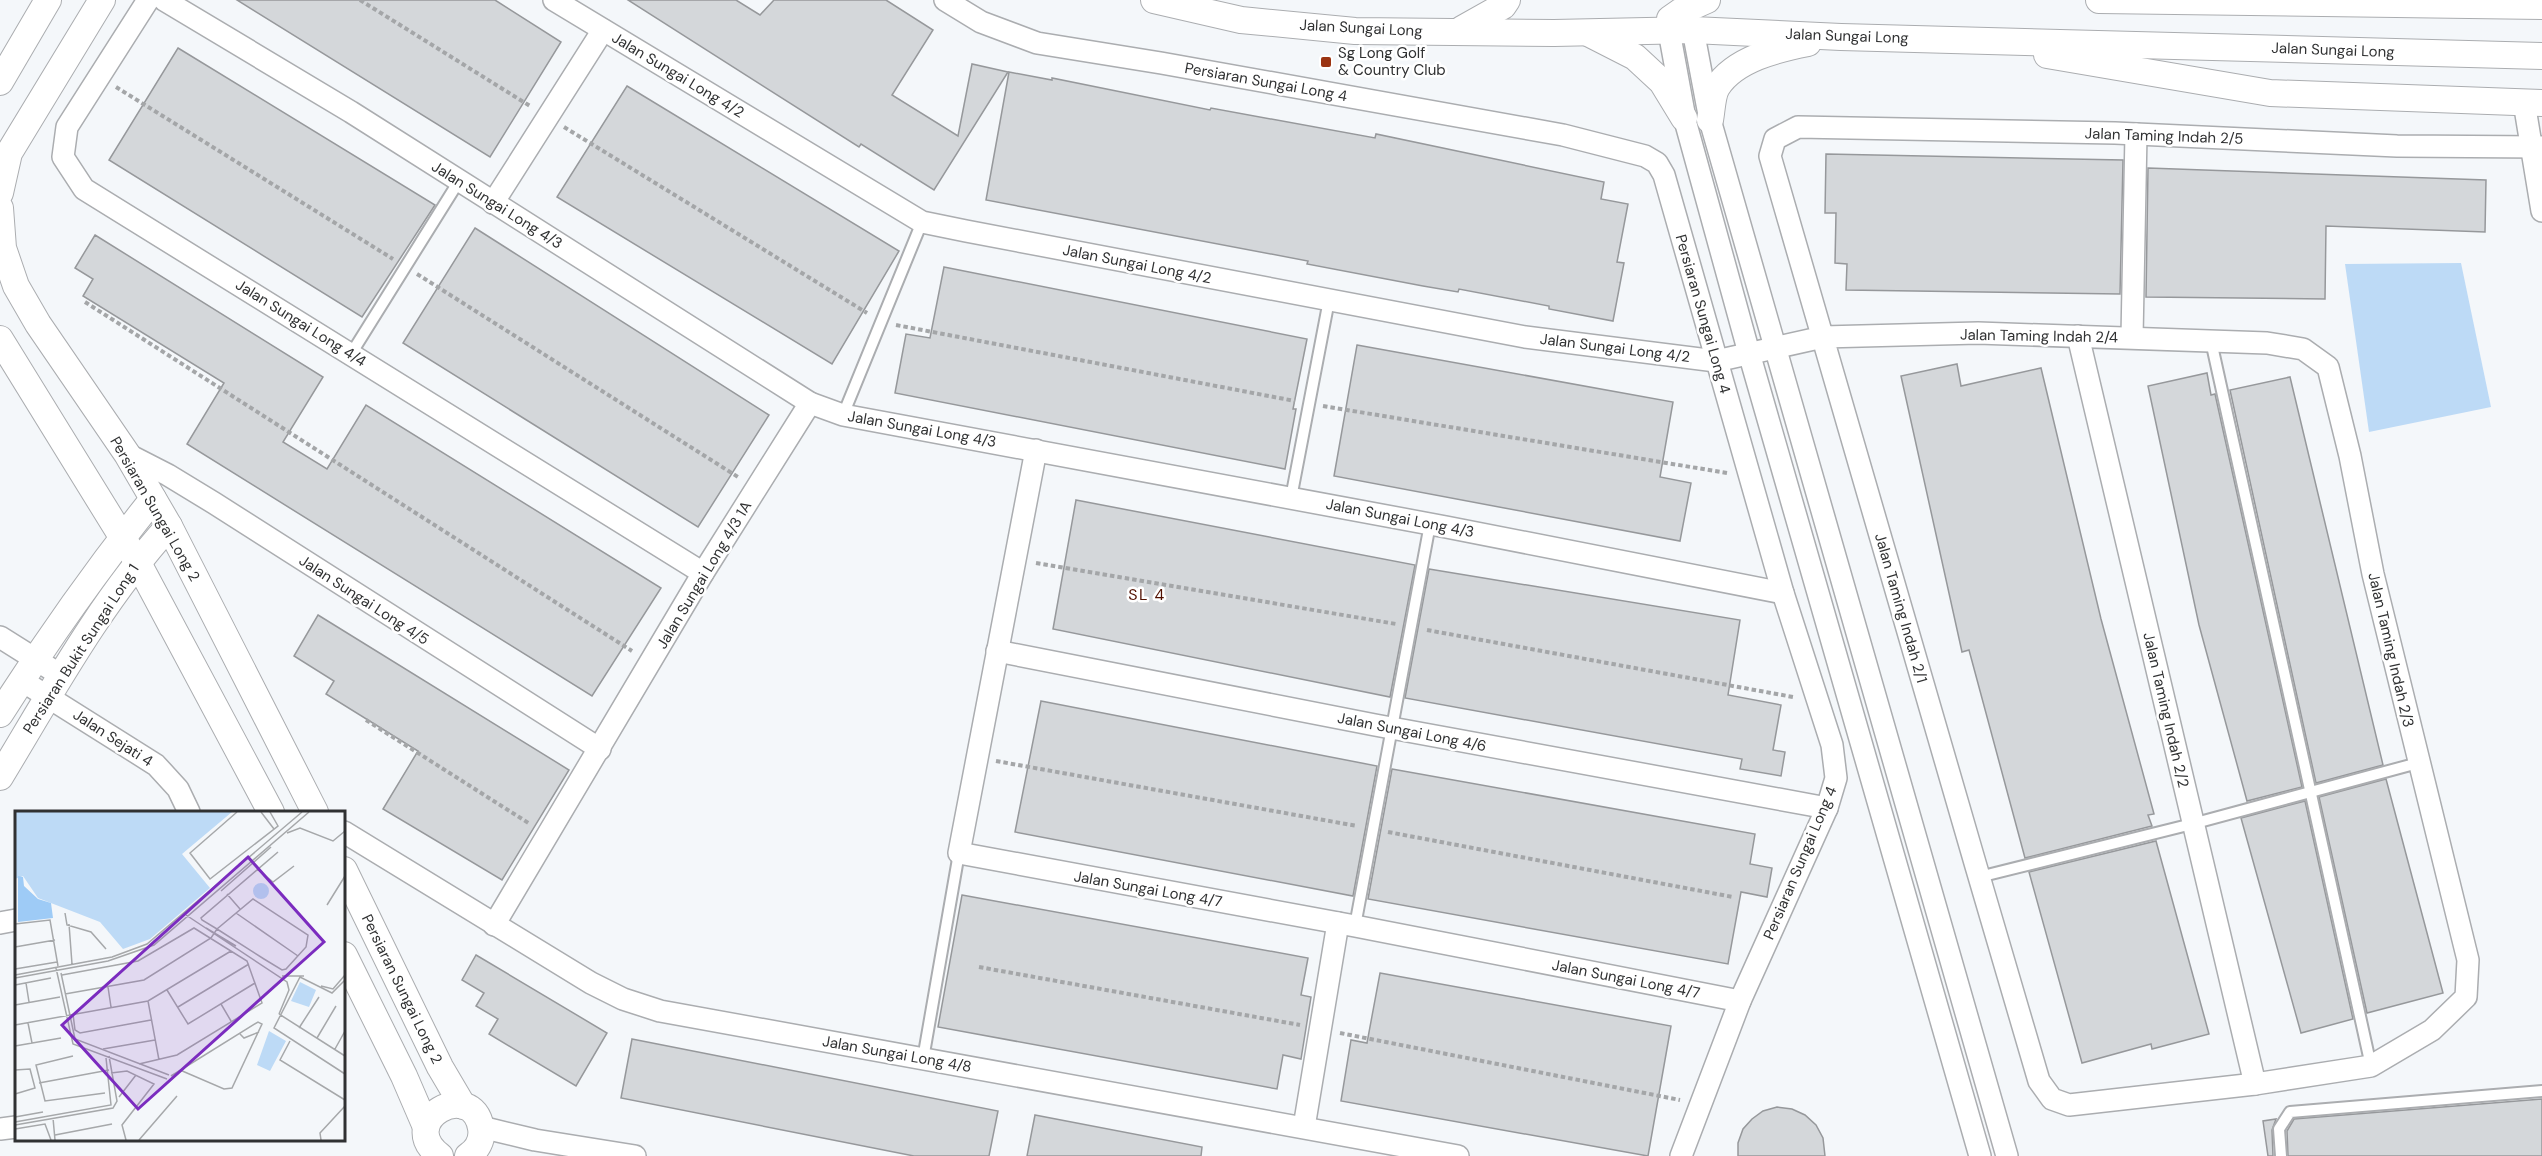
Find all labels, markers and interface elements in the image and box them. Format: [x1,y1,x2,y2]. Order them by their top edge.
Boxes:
street label: Jalan Sungai Long [1299,15,1423,41]
street label: Jalan Sungai Long [1785,24,1909,48]
street label: Jalan Sungai Long 4/2 [608,28,748,122]
street label: Jalan Sungai Long [2271,38,2395,62]
place label: Sg Long Golf & Country Club [1338,43,1446,80]
marker: Sg Long Golf & Country Club [1319,55,1333,69]
street label: Persiaran Sungai Long 4 [1183,58,1349,106]
street label: Jalan Taming Indah 2/5 [2084,123,2244,149]
street label: Jalan Sungai Long 4/3 [428,157,566,253]
street label: Persiaran Sungai Long 4 [1671,232,1735,396]
street label: Jalan Sungai Long 4/2 [1061,240,1213,288]
street label: Jalan Sungai Long 4/4 [232,275,370,371]
street label: Jalan Taming Indah 2/4 [1960,325,2118,347]
street label: Jalan Sungai Long 4/2 [1539,329,1691,367]
street label: Jalan Sungai Long 4/3 [846,406,998,452]
street label: Persiaran Sungai Long 2 [105,433,205,585]
street label: Jalan Sungai Long 4/3 [1324,494,1476,542]
street label: Jalan Sungai Long 4/3 1A [652,497,756,653]
street label: Jalan Taming Indah 2/1 [1870,531,1932,685]
street label: Jalan Sungai Long 4/5 [295,551,433,649]
street label: Persiaran Bukit Sungai Long 1 [18,560,144,738]
street label: Jalan Taming Indah 2/3 [2363,571,2419,729]
district label: SL 4 [1128,584,1166,605]
street label: Jalan Taming Indah 2/2 [2138,630,2194,790]
street label: Jalan Sejati 4 [69,705,157,771]
street label: Jalan Sungai Long 4/6 [1336,708,1488,756]
street label: Persiaran Sungai Long 4 [1759,783,1841,943]
inset map [15,811,345,1141]
street label: Jalan Sungai Long 4/7 [1072,866,1224,912]
street label: Persiaran Sungai Long 2 [357,911,447,1067]
street label: Jalan Sungai Long 4/7 [1550,955,1702,1003]
street label: Jalan Sungai Long 4/8 [821,1031,973,1077]

